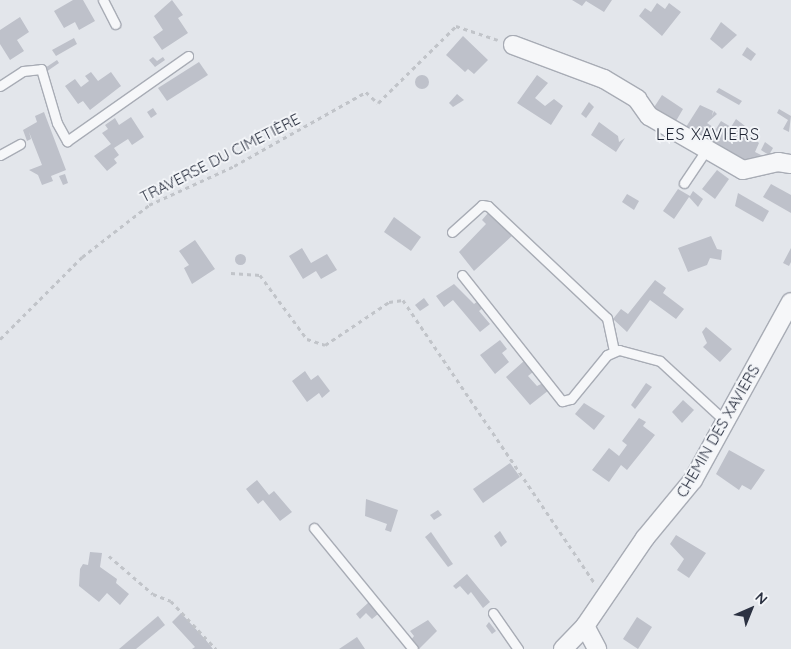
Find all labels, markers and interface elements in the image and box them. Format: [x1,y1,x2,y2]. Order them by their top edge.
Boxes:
street label: TRAVERSE DU CIMETIÈRE [137,110,303,206]
district label: LES XAVIERS [655,124,761,144]
street label: CHEMIN DES XAVIERS [673,361,763,501]
north arrow [726,584,776,634]
text: N [751,588,771,608]

